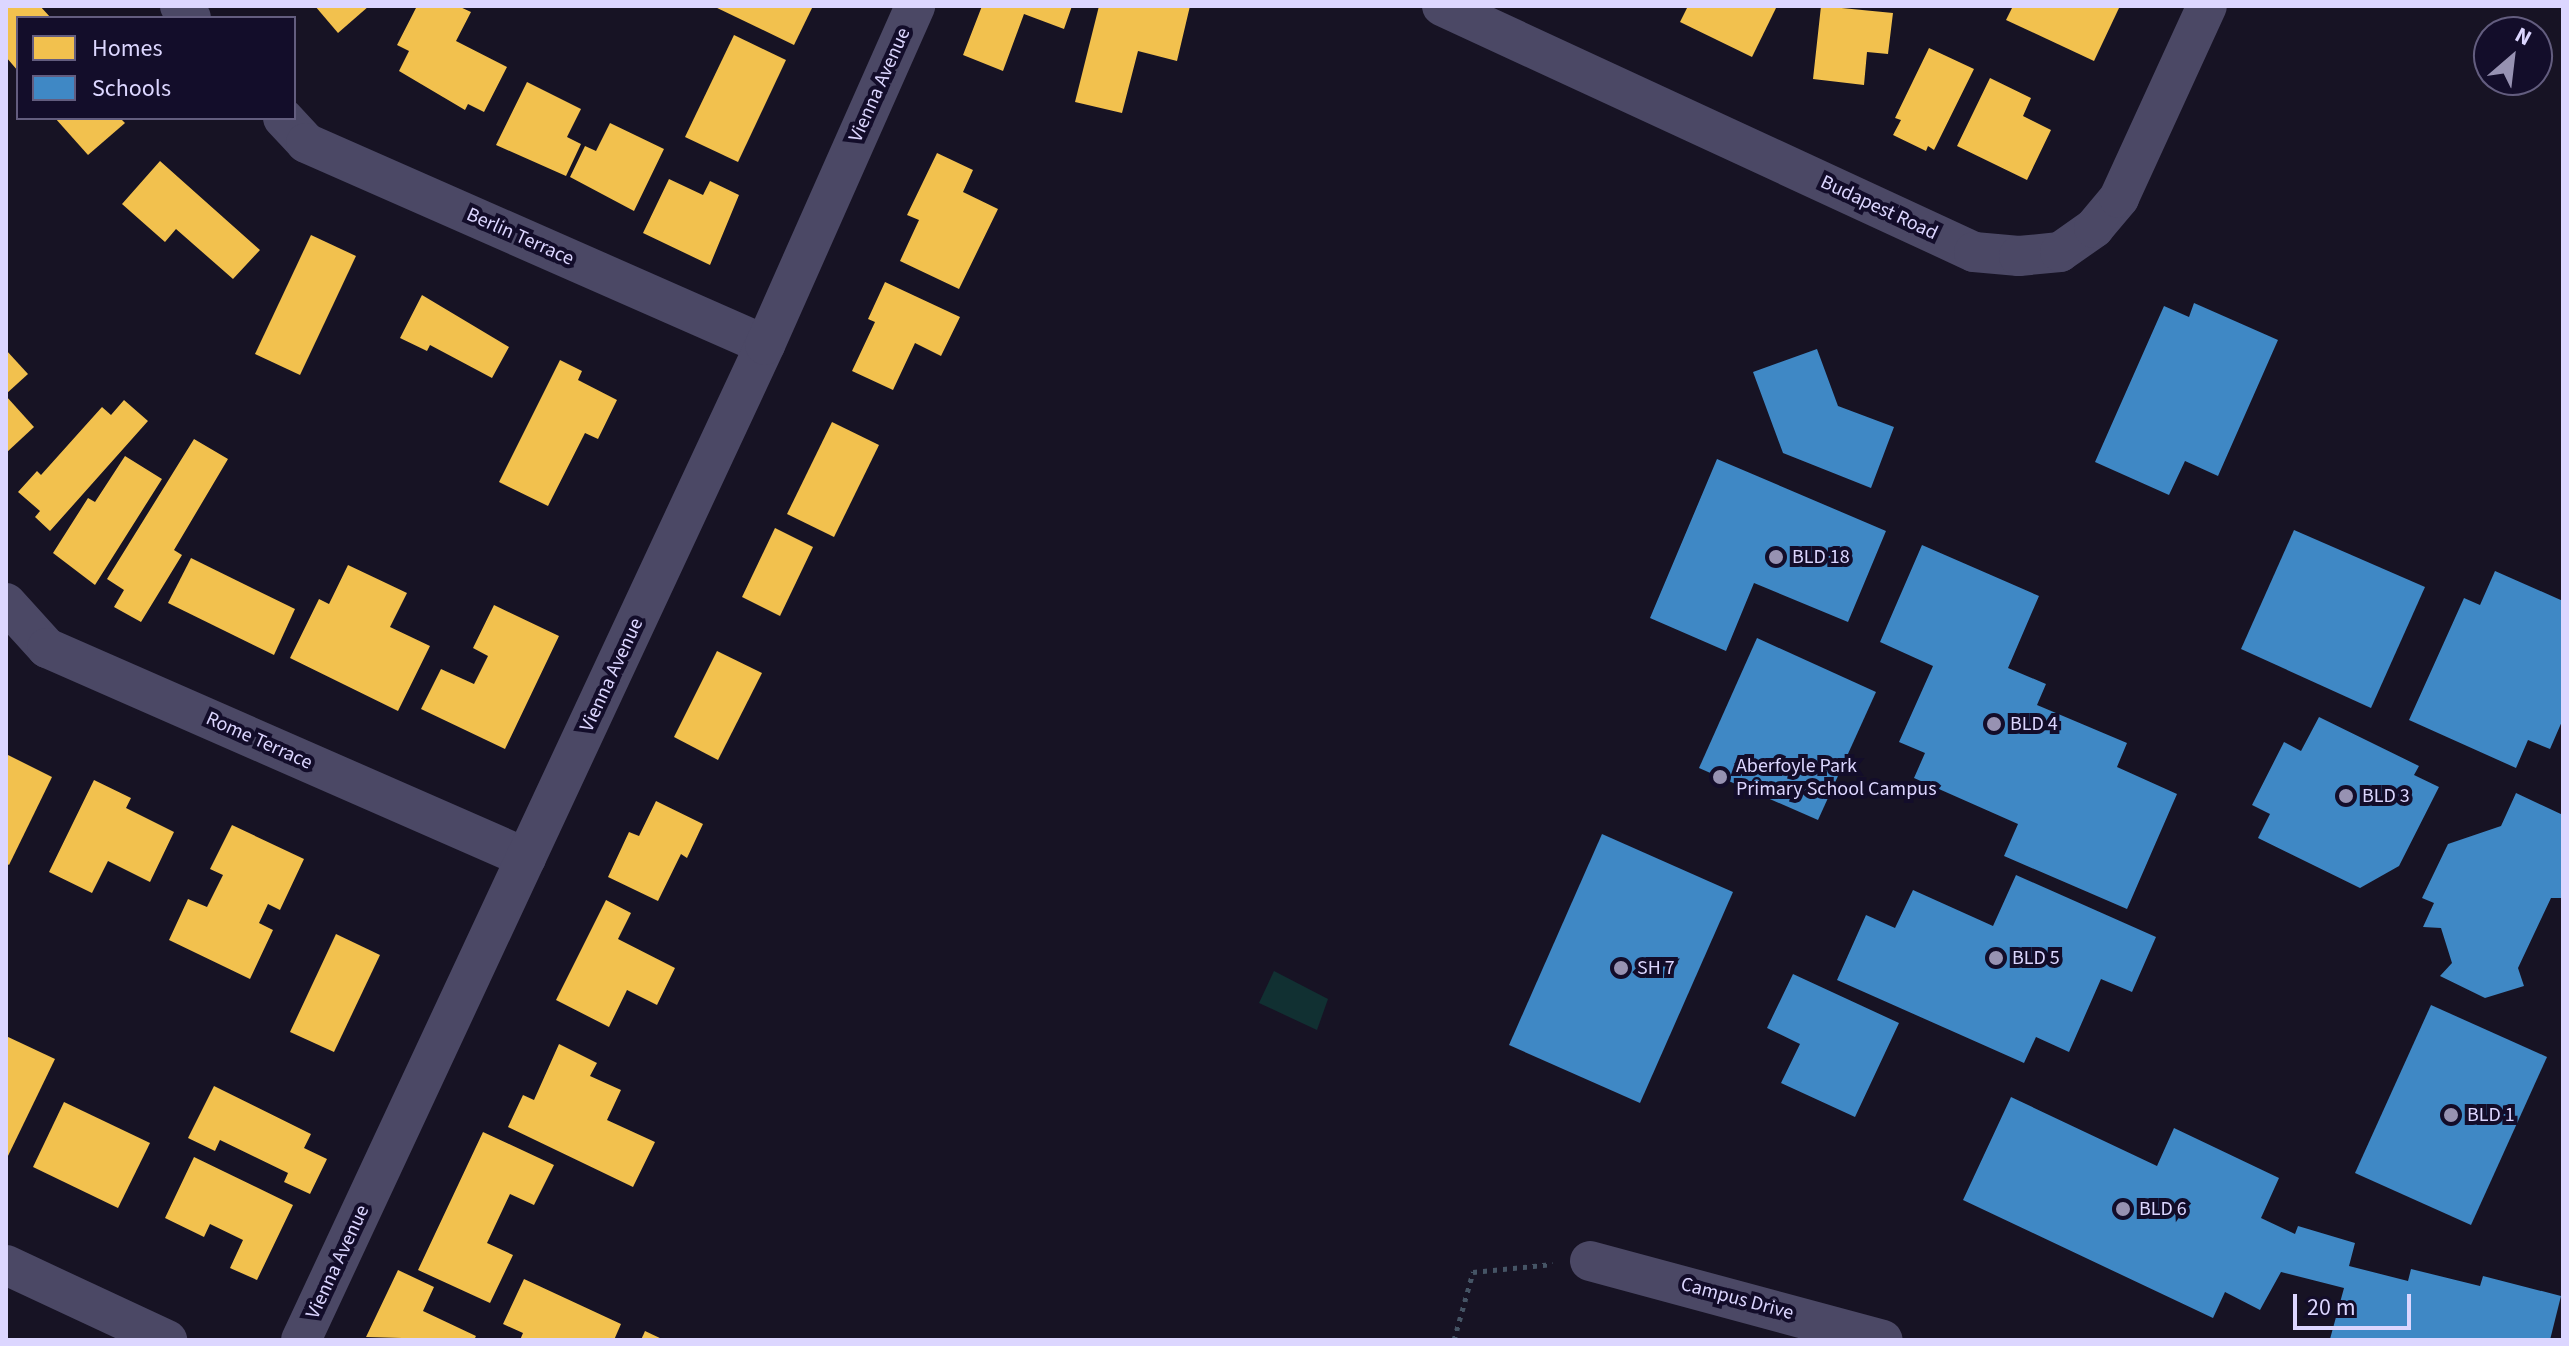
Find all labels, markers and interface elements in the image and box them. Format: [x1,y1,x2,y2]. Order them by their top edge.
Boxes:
legend [16,16,296,120]
north arrow [2473,16,2553,96]
text: N [2509,19,2537,54]
street label: Vienna Avenue [844,24,916,146]
text: Homes [92,31,163,66]
text: Schools [92,71,171,106]
street label: Budapest Road [1817,170,1941,246]
street label: Berlin Terrace [463,203,577,271]
place label: BLD 18 [1792,545,1850,569]
marker: BLD 18 [1767,548,1785,566]
street label: Vienna Avenue [575,614,649,736]
street label: Rome Terrace [202,707,316,775]
place label: BLD 4 [2010,712,2058,736]
marker: BLD 4 [1985,715,2003,733]
place label: Aberfoyle Park Primary School Campus [1736,754,1937,801]
marker: Aberfoyle Park Primary School Campus [1711,768,1729,786]
place label: BLD 3 [2362,784,2410,808]
marker: BLD 3 [2337,787,2355,805]
place label: BLD 5 [2012,946,2060,970]
marker: BLD 5 [1987,949,2005,967]
place label: SH 7 [1637,956,1675,980]
marker: SH 7 [1612,959,1630,977]
place label: BLD 1 [2467,1103,2515,1127]
marker: BLD 1 [2442,1106,2460,1124]
place label: BLD 6 [2139,1197,2187,1221]
marker: BLD 6 [2114,1200,2132,1218]
street label: Vienna Avenue [301,1201,375,1323]
street label: Campus Drive [1678,1272,1796,1326]
scale bar [2297,1278,2415,1328]
text: 20 m [2307,1290,2356,1325]

